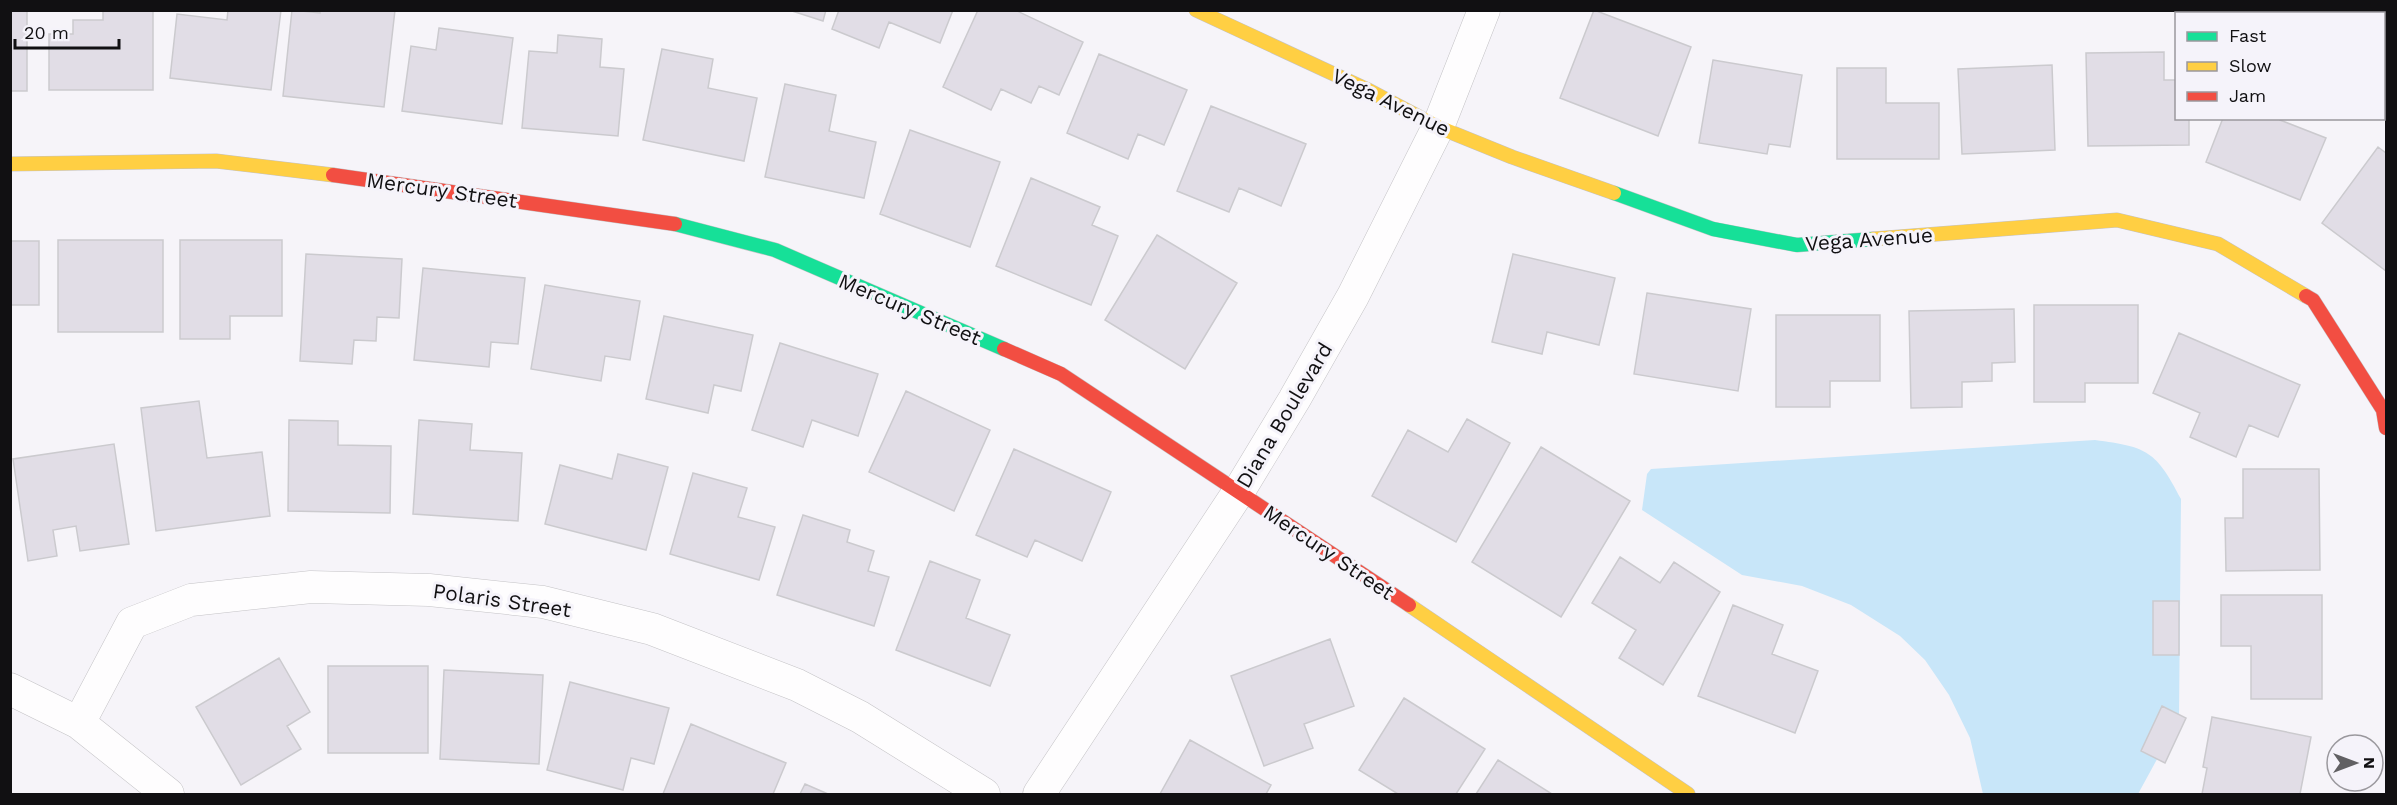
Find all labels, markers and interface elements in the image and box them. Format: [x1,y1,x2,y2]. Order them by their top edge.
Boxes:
scale bar [15,12,118,50]
legend [2175,12,2385,120]
text: 20 m [24,22,69,43]
text: Fast [2229,25,2267,46]
text: Slow [2229,55,2272,76]
street label: Vega Avenue [1328,63,1454,141]
text: Jam [2229,85,2266,106]
street label: Mercury Street [365,167,519,213]
street label: Vega Avenue [1804,222,1934,256]
street label: Mercury Street [835,268,985,350]
street label: Diana Boulevard [1231,338,1337,492]
street label: Mercury Street [1259,499,1399,605]
street label: Polaris Street [431,578,573,622]
north arrow [2325,733,2385,793]
text: N [2360,757,2379,769]

